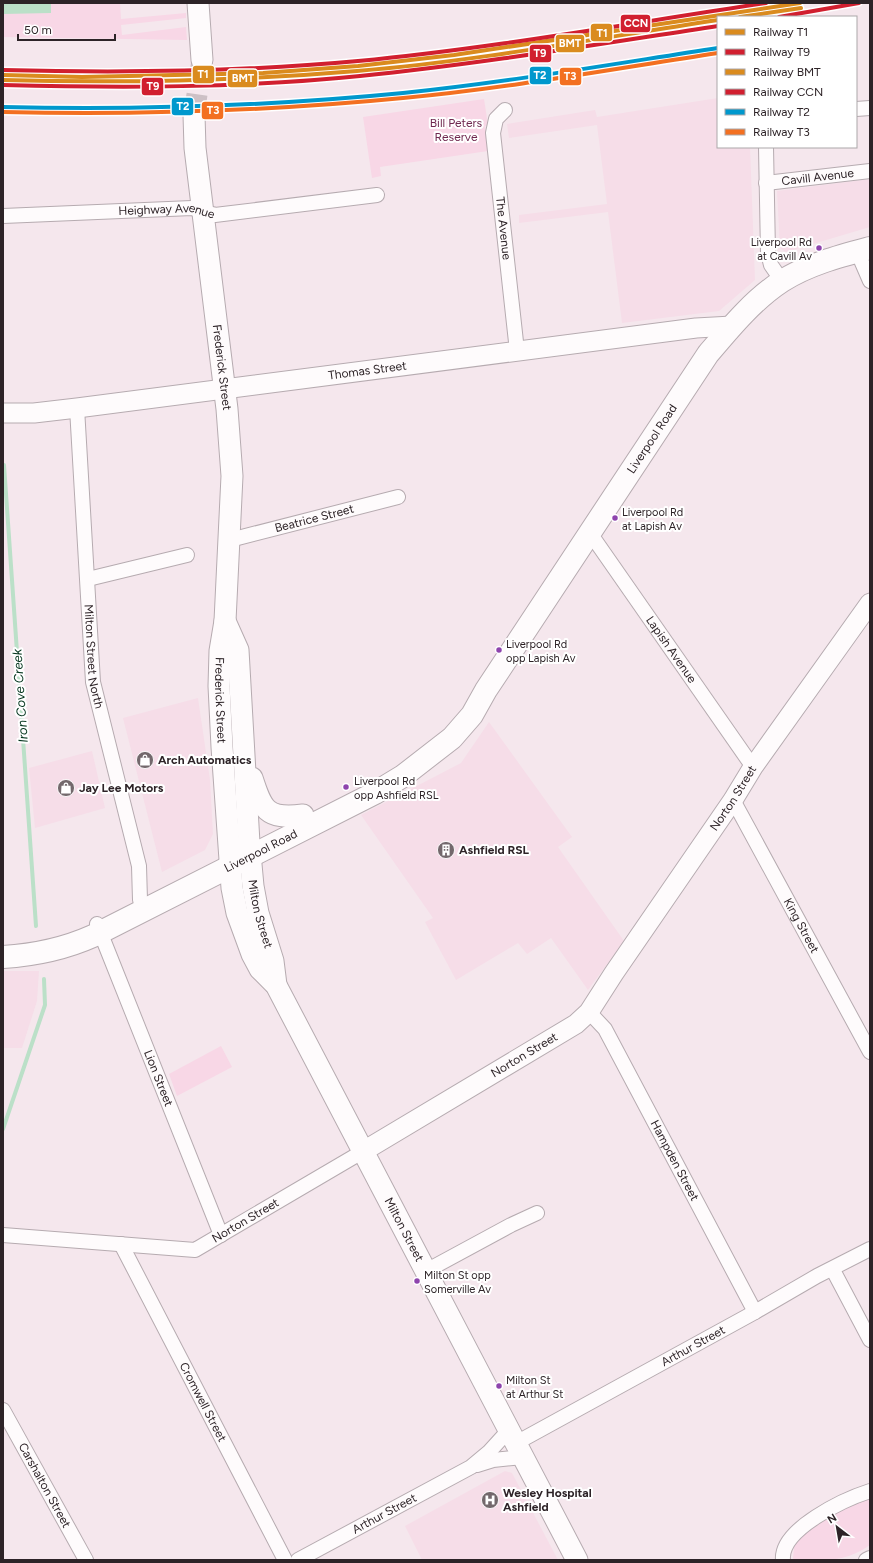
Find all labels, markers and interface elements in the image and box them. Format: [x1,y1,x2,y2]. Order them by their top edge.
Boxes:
line badge: CCN [620,14,651,33]
scale bar [18,16,115,42]
legend [717,16,857,148]
text: CCN [624,17,648,30]
text: 50 m [24,23,52,37]
line badge: T1 [590,23,613,42]
text: Railway T1 [753,25,808,39]
text: T1 [596,27,608,40]
line badge: BMT [555,34,585,53]
text: BMT [559,37,582,50]
line badge: T9 [529,44,552,63]
text: Railway T9 [753,45,810,59]
text: T9 [534,47,546,60]
line badge: T1 [192,65,215,84]
text: Railway BMT [753,65,821,79]
line badge: T2 [529,66,552,85]
line badge: T3 [559,67,582,86]
text: T1 [197,68,209,81]
line badge: BMT [227,69,258,88]
text: T2 [534,69,546,82]
text: T3 [564,70,576,83]
text: BMT [232,72,255,85]
line badge: T9 [141,77,164,96]
text: T9 [147,80,159,93]
text: Railway CCN [753,85,823,99]
line badge: T2 [171,97,194,116]
text: T2 [177,100,189,113]
line badge: T3 [201,101,224,120]
text: T3 [207,104,219,117]
text: Railway T2 [753,105,810,119]
park label: Bill Peters Reserve [430,116,483,144]
text: Railway T3 [753,125,810,139]
street label: Cavill Avenue [781,166,855,188]
street label: The Avenue [493,196,514,261]
street label: Heighway Avenue [118,200,217,222]
place label: Liverpool Rd at Cavill Av [751,236,812,263]
marker: Liverpool Rd at Cavill Av [814,243,824,253]
street label: Frederick Street [210,324,234,412]
street label: Thomas Street [327,358,408,382]
street label: Liverpool Road [624,402,680,476]
street label: Beatrice Street [273,501,356,535]
place label: Liverpool Rd at Lapish Av [622,506,683,533]
marker: Liverpool Rd at Lapish Av [610,513,620,523]
street label: Milton Street North [81,604,106,710]
street label: Lapish Avenue [643,613,699,686]
place label: Liverpool Rd opp Lapish Av [506,638,576,665]
marker: Liverpool Rd opp Lapish Av [494,645,504,655]
water label: Iron Cove Creek [9,648,31,743]
street label: Frederick Street [212,657,229,744]
shop icon: Arch Automatics [135,750,155,770]
place label: Arch Automatics [158,753,252,767]
street label: Norton Street [707,762,760,834]
place label: Liverpool Rd opp Ashfield RSL [354,775,439,802]
shop icon: Jay Lee Motors [56,778,76,798]
place label: Jay Lee Motors [79,781,164,795]
marker: Liverpool Rd opp Ashfield RSL [341,782,351,792]
street label: Liverpool Road [222,827,300,875]
building icon: Ashfield RSL [436,840,456,860]
place label: Ashfield RSL [459,843,529,857]
street label: Milton Street [245,879,276,950]
street label: King Street [781,896,822,956]
street label: Norton Street [488,1029,560,1080]
street label: Lion Street [141,1048,176,1109]
street label: Hampden Street [648,1118,702,1204]
street label: Norton Street [209,1195,282,1245]
street label: Milton Street [381,1195,427,1264]
place label: Milton St opp Somerville Av [424,1269,491,1296]
marker: Milton St opp Somerville Av [412,1276,422,1286]
street label: Arthur Street [659,1323,728,1369]
street label: Cromwell Street [177,1360,230,1444]
place label: Milton St at Arthur St [506,1374,563,1401]
marker: Milton St at Arthur St [494,1381,504,1391]
street label: Carshalton Street [16,1440,74,1530]
place label: Wesley Hospital Ashfield [503,1486,592,1514]
street label: Arthur Street [350,1490,419,1537]
hospital icon: Wesley Hospital Ashfield [480,1490,500,1510]
north arrow [817,1507,857,1547]
text: N [825,1511,839,1527]

